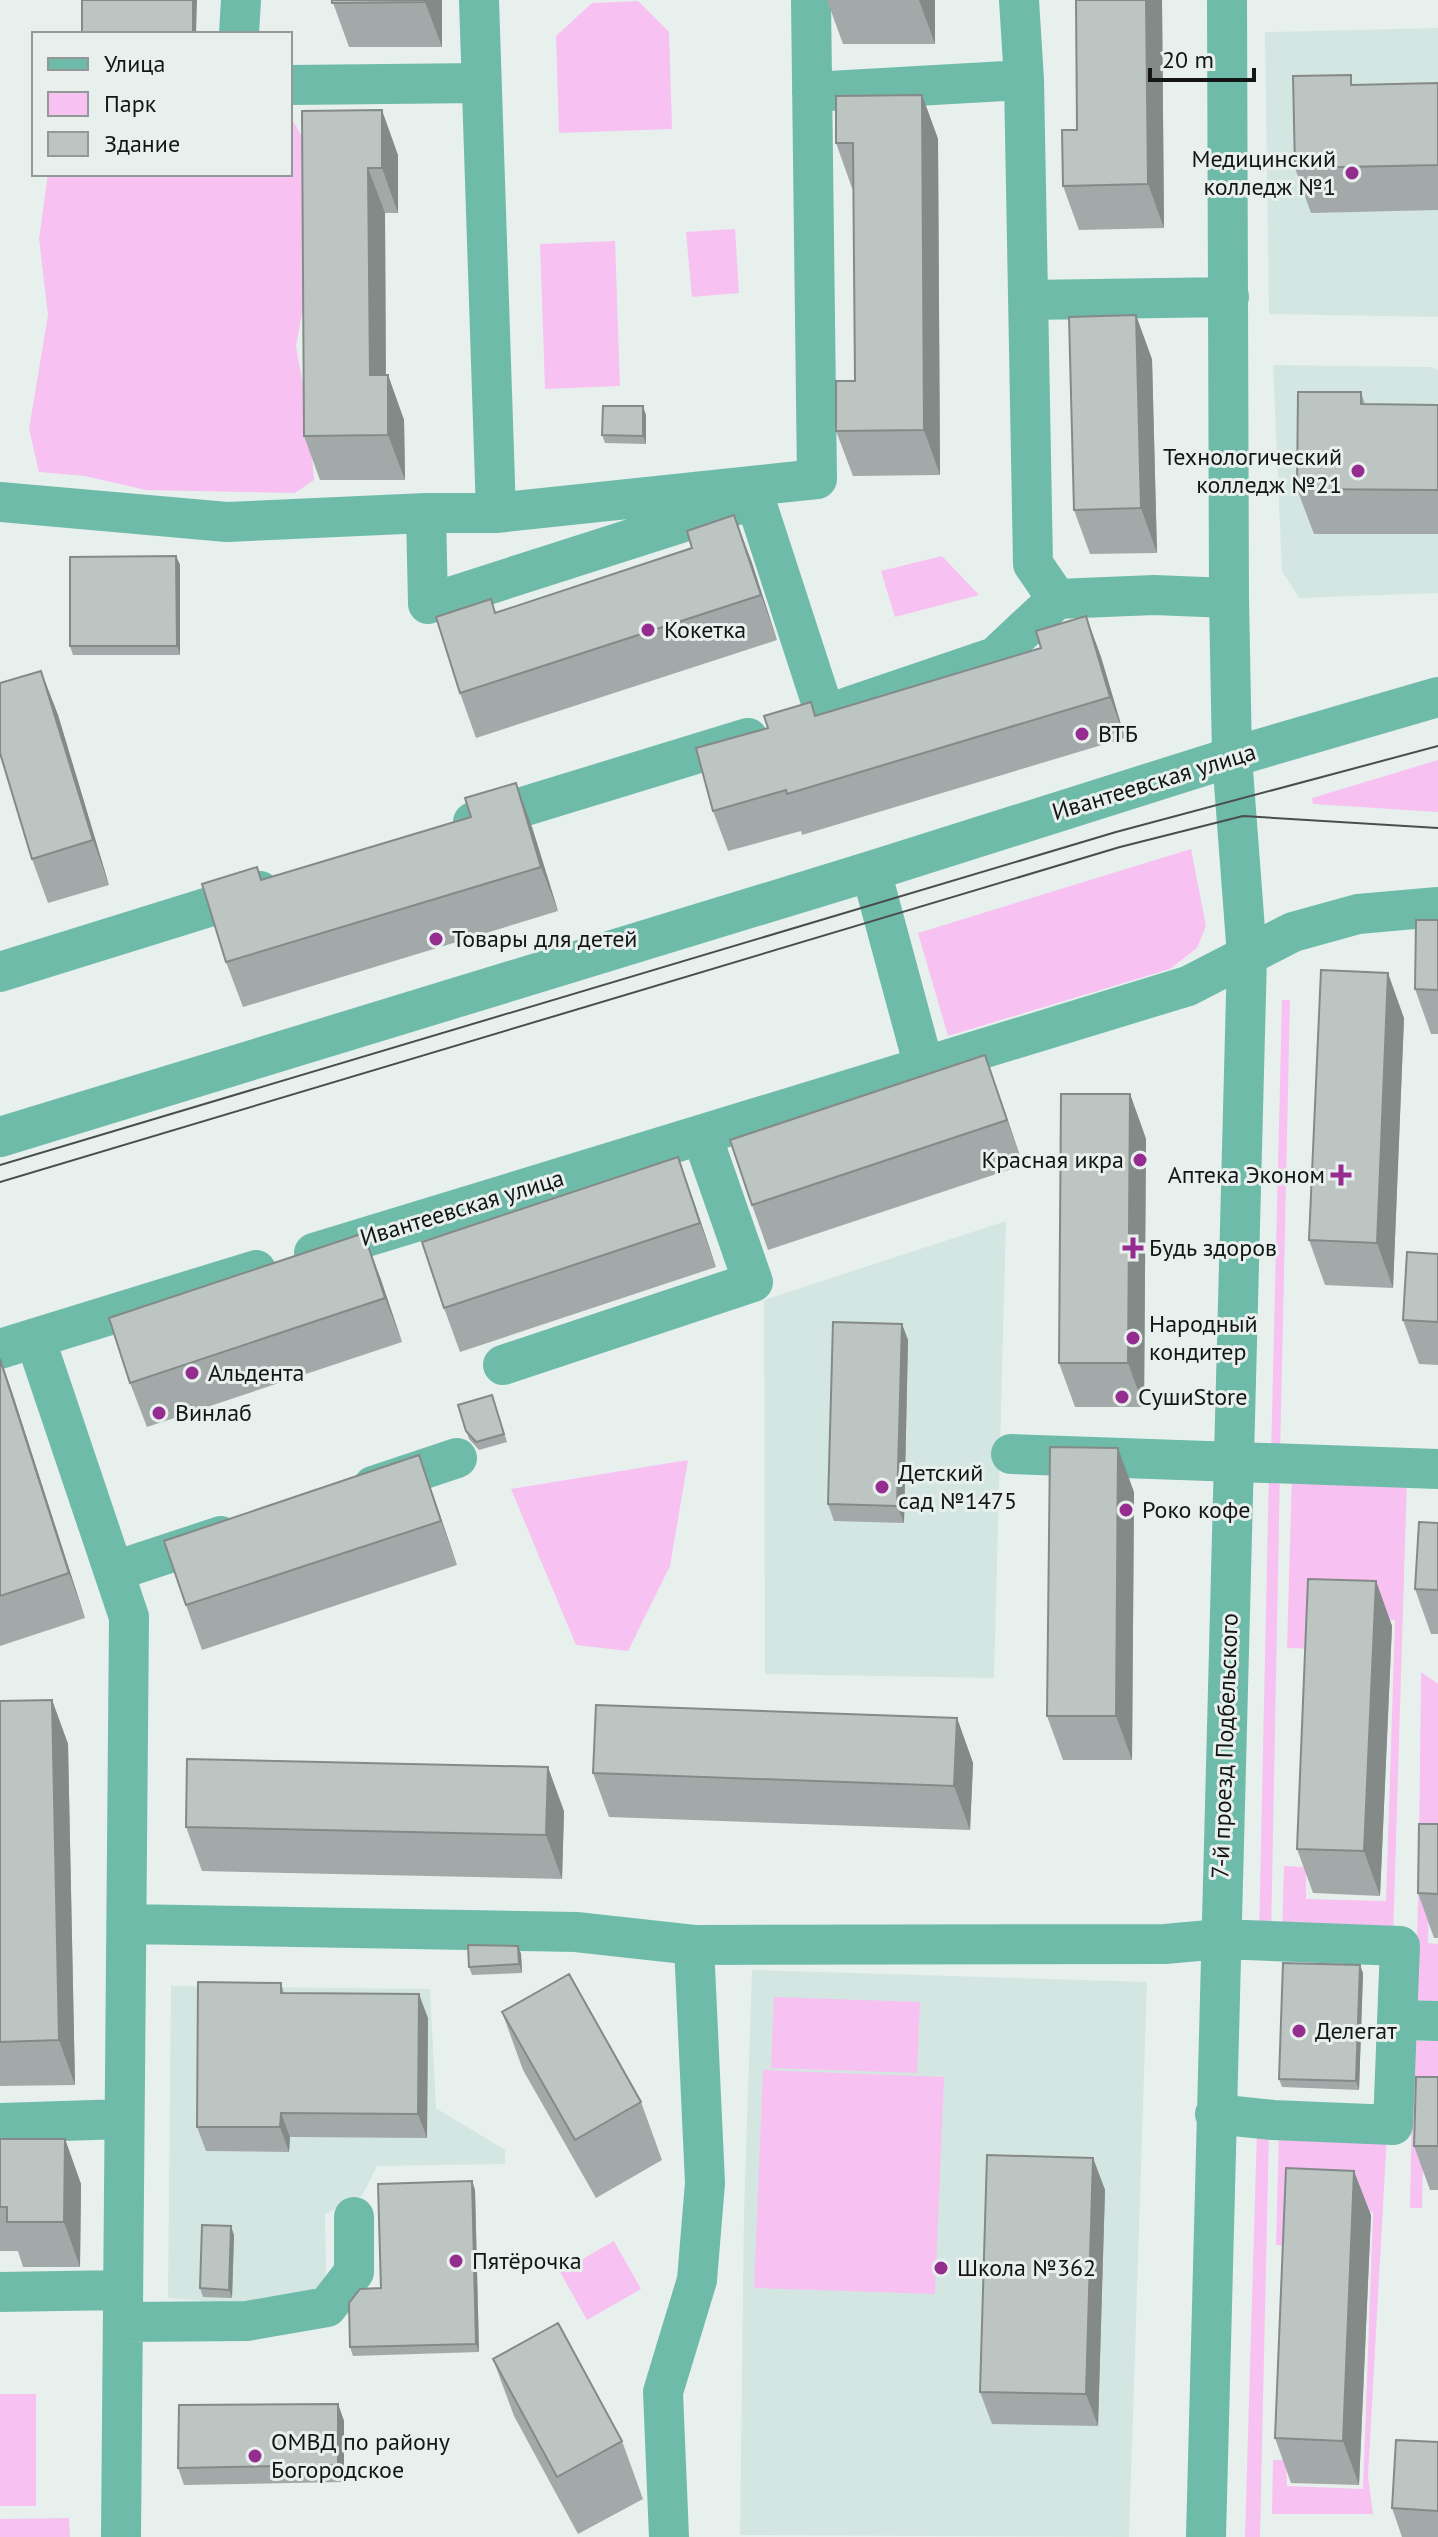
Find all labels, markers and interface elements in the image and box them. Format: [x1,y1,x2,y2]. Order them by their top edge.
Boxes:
legend [32,32,292,176]
scale bar [1150,32,1254,82]
text: 20 m [1162,44,1214,75]
text: Улица [104,48,165,79]
text: Парк [104,88,157,119]
text: Здание [104,128,180,159]
place label: Медицинский колледж №1 [1192,143,1336,202]
marker: Медицинский колледж №1 [1343,164,1361,182]
place label: Технологический колледж №21 [1163,441,1342,500]
marker: Технологический колледж №21 [1349,462,1367,480]
place label: Кокетка [664,614,746,645]
marker: Кокетка [639,621,657,639]
place label: ВТБ [1098,718,1138,749]
marker: ВТБ [1073,725,1091,743]
street label: Ивантеевская улица [1048,736,1260,827]
place label: Товары для детей [452,923,637,954]
marker: Товары для детей [427,930,445,948]
place label: Красная икра [982,1144,1124,1175]
marker: Красная икра [1131,1151,1149,1169]
place label: Аптека Эконом [1168,1159,1325,1190]
street label: Ивантеевская улица [356,1162,568,1253]
marker: Аптека Эконом [1332,1166,1350,1184]
place label: Будь здоров [1149,1232,1277,1263]
marker: Будь здоров [1124,1239,1142,1257]
place label: Народный кондитер [1149,1308,1258,1367]
marker: Народный кондитер [1124,1329,1142,1347]
place label: Альдента [208,1357,304,1388]
marker: Альдента [183,1364,201,1382]
place label: СушиStore [1138,1381,1247,1412]
marker: СушиStore [1113,1388,1131,1406]
place label: Винлаб [175,1397,252,1428]
marker: Винлаб [150,1404,168,1422]
place label: Детский сад №1475 [898,1457,1017,1516]
marker: Детский сад №1475 [873,1478,891,1496]
place label: Роко кофе [1142,1494,1250,1525]
marker: Роко кофе [1117,1501,1135,1519]
street label: 7-й проезд Подбельского [1204,1613,1245,1879]
place label: Делегат [1315,2015,1397,2046]
marker: Делегат [1290,2022,1308,2040]
place label: Пятёрочка [472,2245,582,2276]
marker: Пятёрочка [447,2252,465,2270]
place label: Школа №362 [957,2252,1096,2283]
marker: Школа №362 [932,2259,950,2277]
place label: ОМВД по району Богородское [271,2426,450,2485]
marker: ОМВД по району Богородское [246,2447,264,2465]

